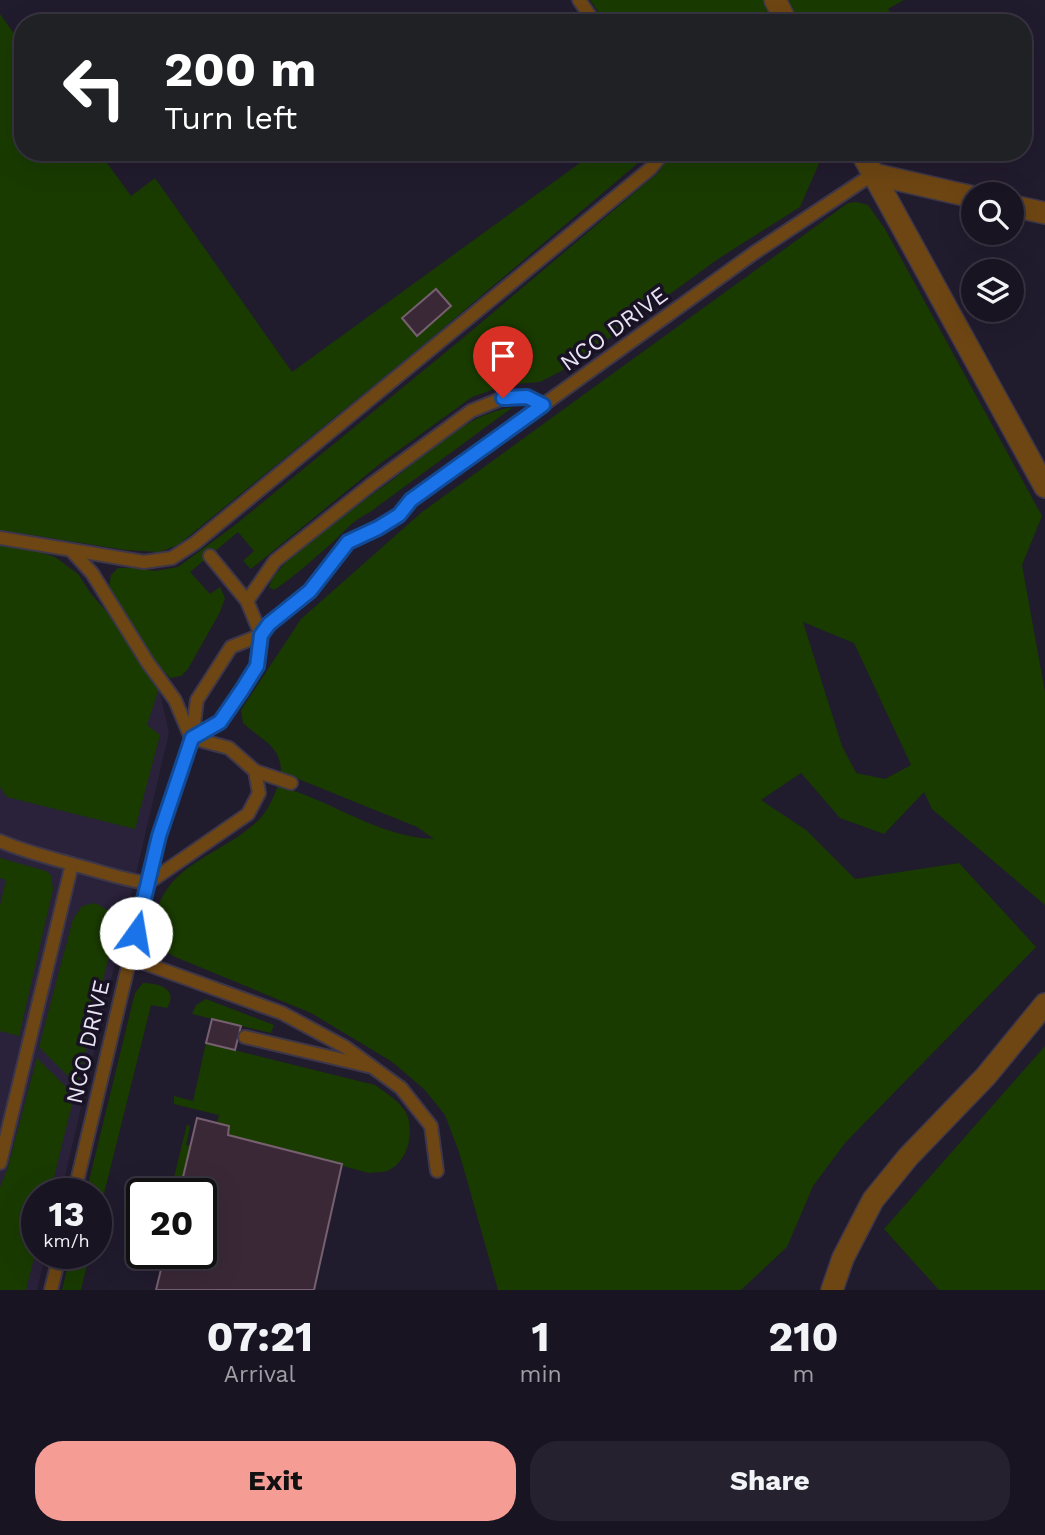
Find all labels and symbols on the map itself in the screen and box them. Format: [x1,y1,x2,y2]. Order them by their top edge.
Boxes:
street label: NCO DRIVE [555,281,673,377]
pin [473,326,533,398]
position arrow [99,896,173,970]
street label: NCO DRIVE [61,978,115,1106]
speed limit sign: 20 [126,1178,217,1269]

